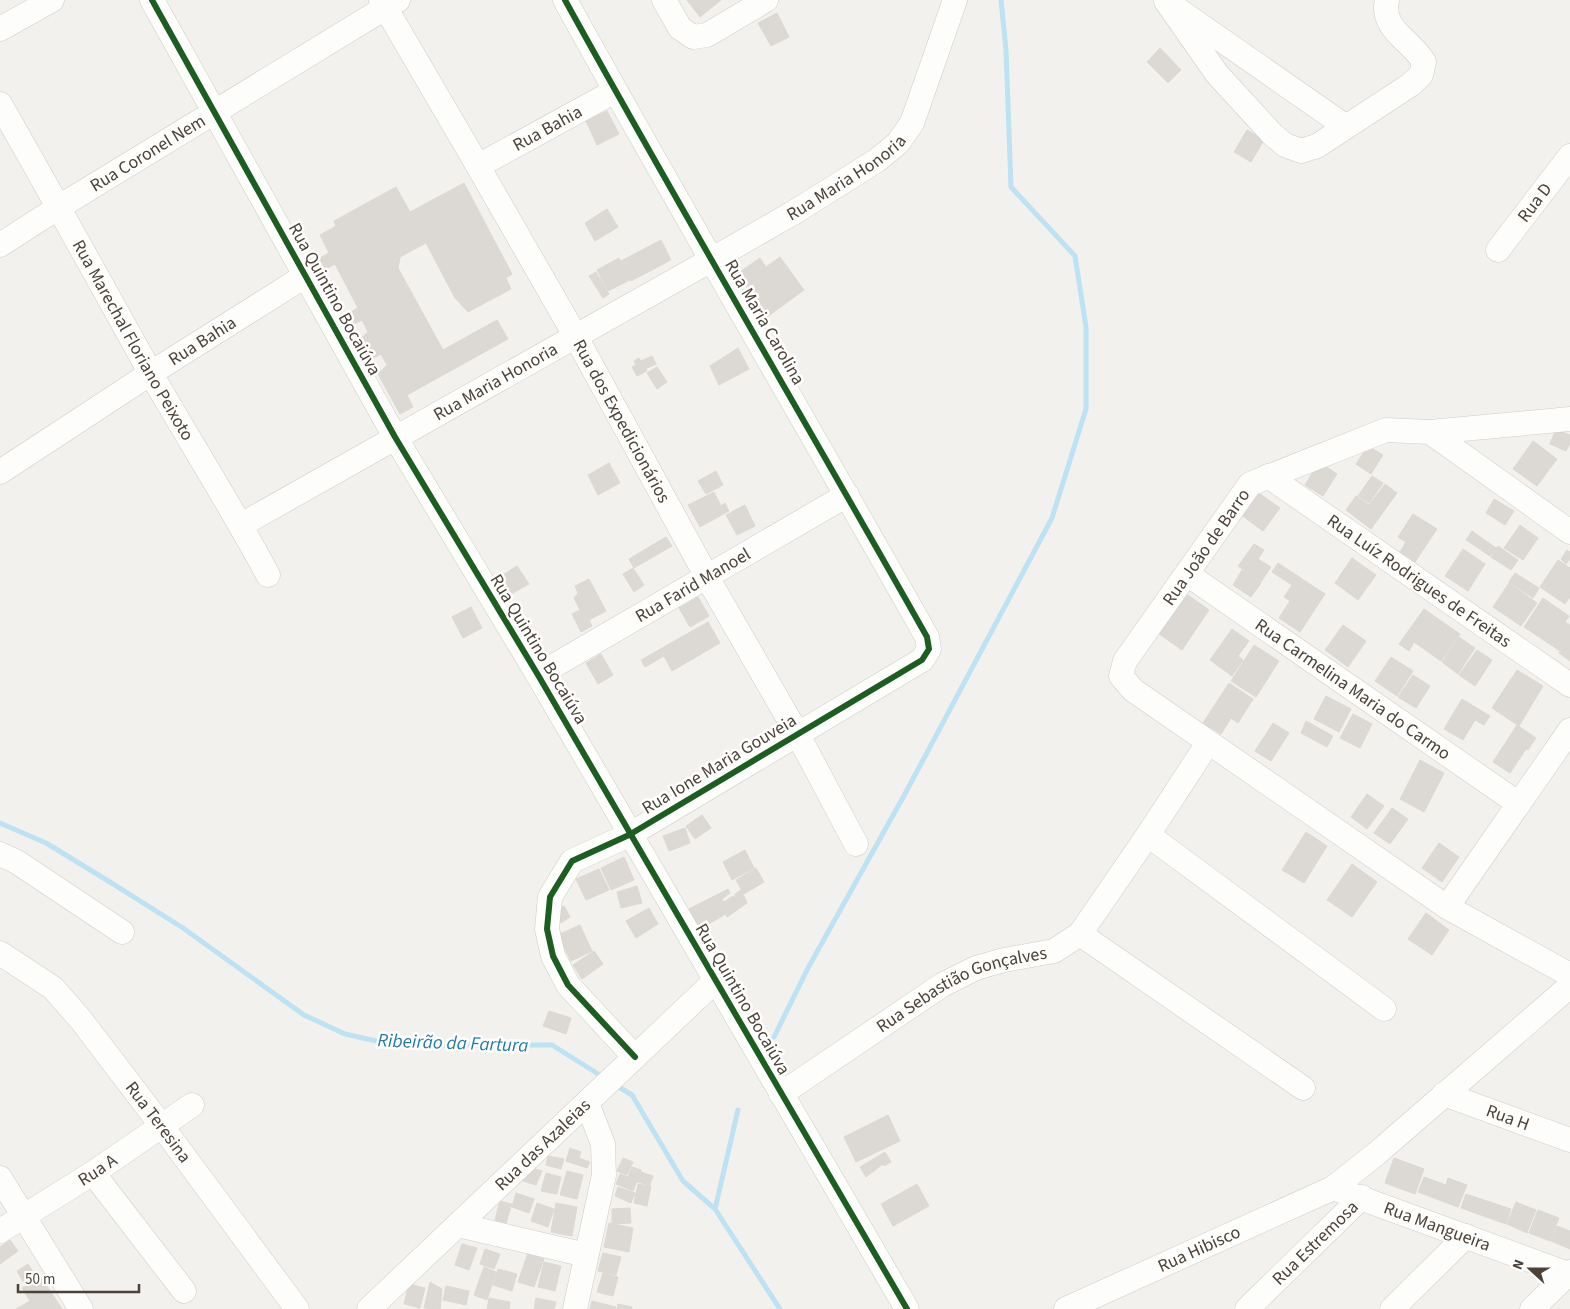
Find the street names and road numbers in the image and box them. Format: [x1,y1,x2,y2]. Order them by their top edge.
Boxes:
street label: Rua Bahia [508,99,587,158]
street label: Rua Coronel Nem [85,108,210,198]
street label: Rua Maria Honoria [782,130,913,227]
street label: Rua D [1512,178,1558,228]
street label: Rua Quintino Bocaiúva [282,218,387,380]
street label: Rua Marechal Floriano Peixoto [66,235,200,446]
street label: Rua Maria Carolina [718,255,811,390]
street label: Rua Bahia [164,310,241,372]
street label: Rua dos Expedicionários [567,335,676,508]
street label: Rua Maria Honoria [429,337,562,427]
street label: Rua João de Barro [1157,484,1256,611]
street label: Rua Luíz Rodrigues de Freitas [1322,508,1516,654]
street label: Rua Farid Manoel [631,542,755,629]
street label: Rua Quintino Bocaiúva [484,569,593,729]
street label: Rua Carmelina Maria do Carmo [1250,613,1456,766]
street label: Rua Ione Maria Gouveia [637,708,801,821]
street label: Rua Quintino Bocaiúva [689,919,796,1080]
street label: Rua Sebastião Gonçalves [871,941,1049,1039]
street label: Rua Teresina [119,1076,197,1168]
street label: Rua das Azaleias [489,1093,596,1197]
street label: Rua H [1483,1098,1533,1137]
street label: Rua A [73,1148,123,1192]
street label: Rua Estremosa [1267,1195,1364,1291]
street label: Rua Mangueira [1380,1196,1494,1258]
street label: Rua Hibisco [1154,1220,1245,1279]

